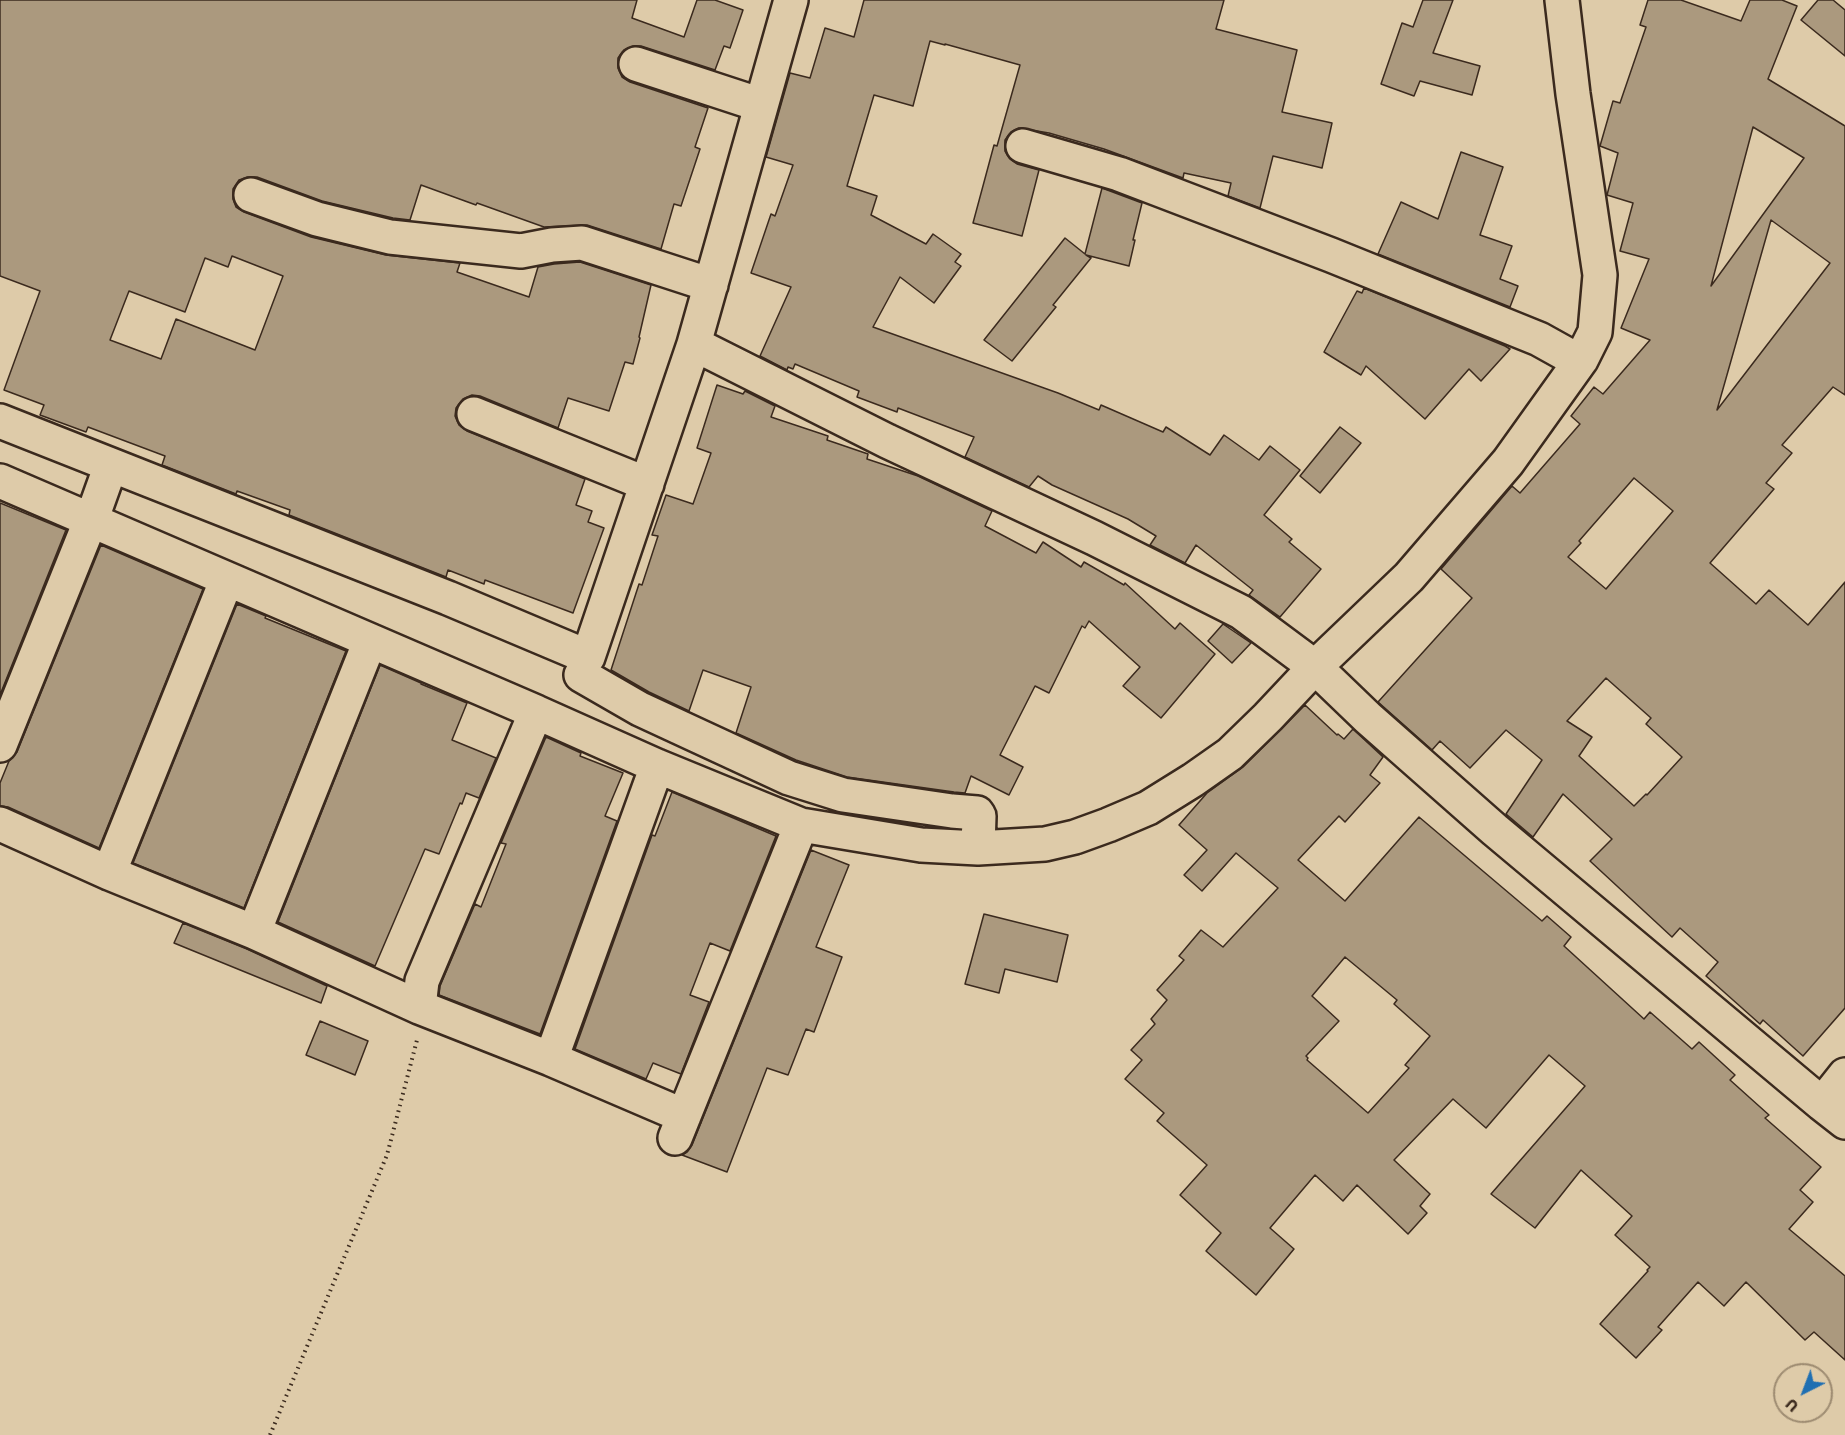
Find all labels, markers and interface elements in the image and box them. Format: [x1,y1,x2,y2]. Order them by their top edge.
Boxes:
north arrow [1773,1363,1833,1423]
text: U [1781,1394,1803,1417]

